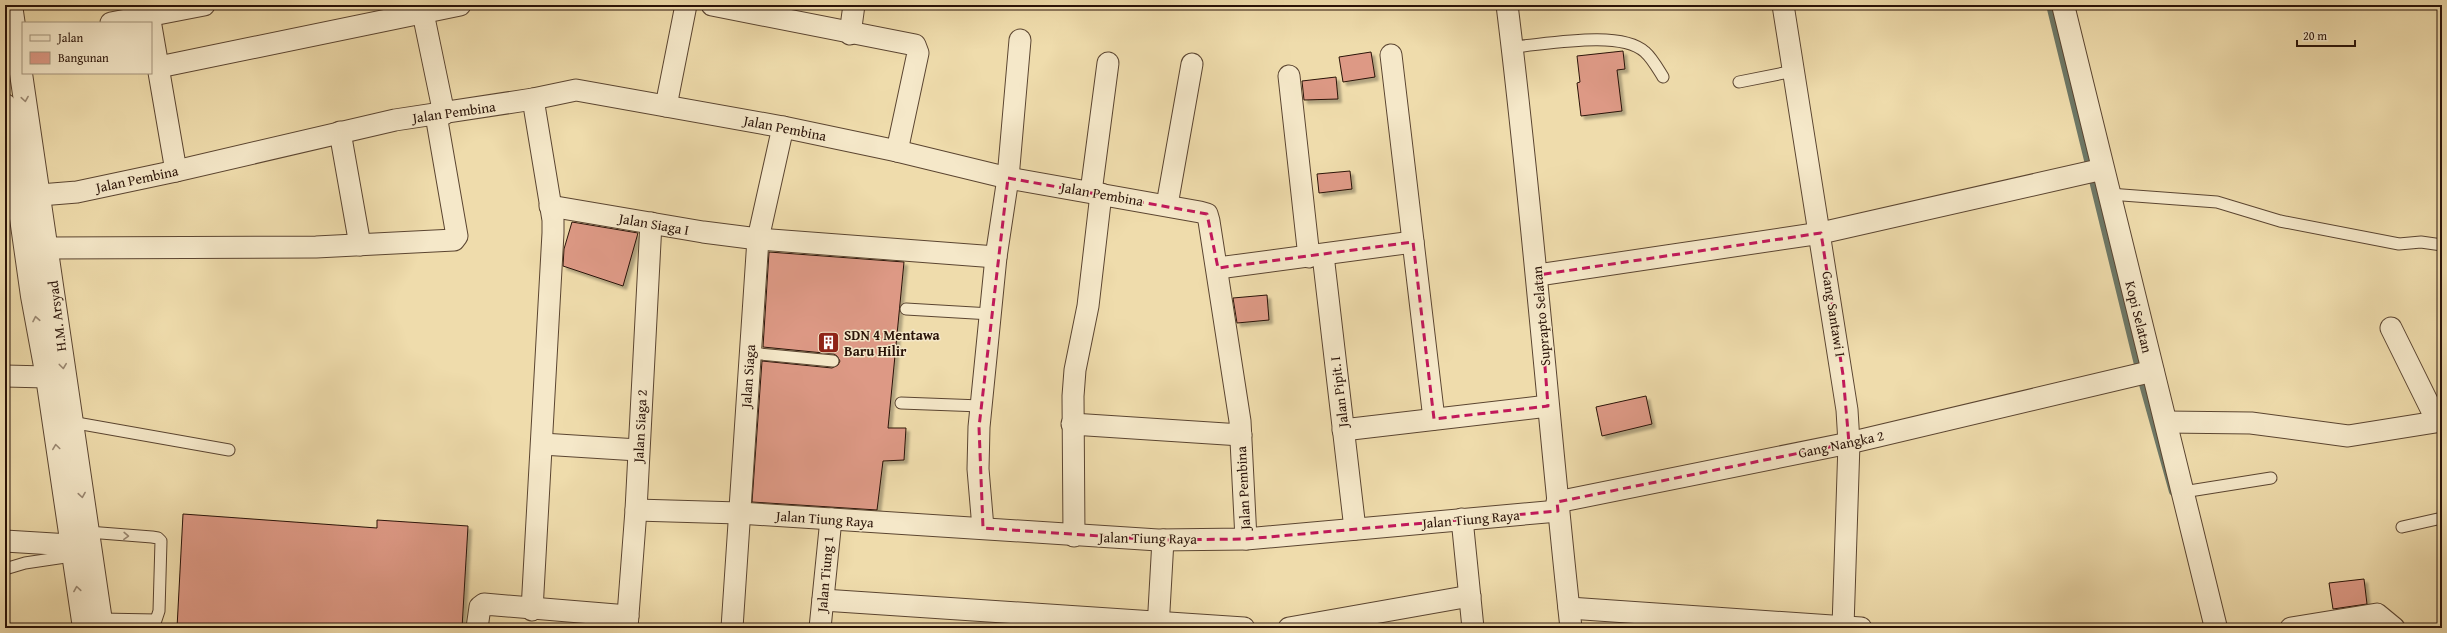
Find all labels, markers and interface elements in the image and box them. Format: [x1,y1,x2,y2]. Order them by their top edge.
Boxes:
legend [22,22,152,74]
scale bar [2297,22,2355,48]
text: 20 m [2303,27,2327,44]
text: Jalan [56,29,83,46]
text: Bangunan [58,49,109,66]
one-way arrow [20,96,29,102]
street label: Jalan Pembina [409,96,497,128]
street label: Jalan Pembina [740,110,828,146]
street label: Jalan Pembina [92,160,180,198]
street label: Jalan Pembina [1057,177,1145,211]
street label: Jalan Siaga I [615,208,691,240]
street label: Suprapto Selatan [1527,265,1555,367]
street label: Gang Santawi I [1817,270,1851,358]
street label: H.M. Arsyad [43,279,71,353]
street label: Kopi Selatan [2120,279,2158,355]
one-way arrow [32,316,41,322]
place label: SDN 4 Mentawa Baru Hilir [844,325,941,361]
building icon: SDN 4 Mentawa Baru Hilir [815,330,841,356]
street label: Jalan Siaga [736,343,760,410]
street label: Jalan Pipit. I [1325,355,1354,431]
one-way arrow [58,363,67,369]
street label: Jalan Siaga 2 [628,389,652,465]
street label: Gang Nangka 2 [1796,425,1886,463]
one-way arrow [52,444,61,450]
street label: Jalan Pembina [1231,445,1255,532]
one-way arrow [77,492,86,498]
street label: Jalan Tiung Raya [774,505,875,532]
street label: Jalan Tiung Raya [1419,505,1521,533]
street label: Jalan Tiung Raya [1097,527,1197,549]
one-way arrow [123,531,129,540]
street label: Jalan Tiung 1 [812,535,838,615]
one-way arrow [73,586,82,593]

